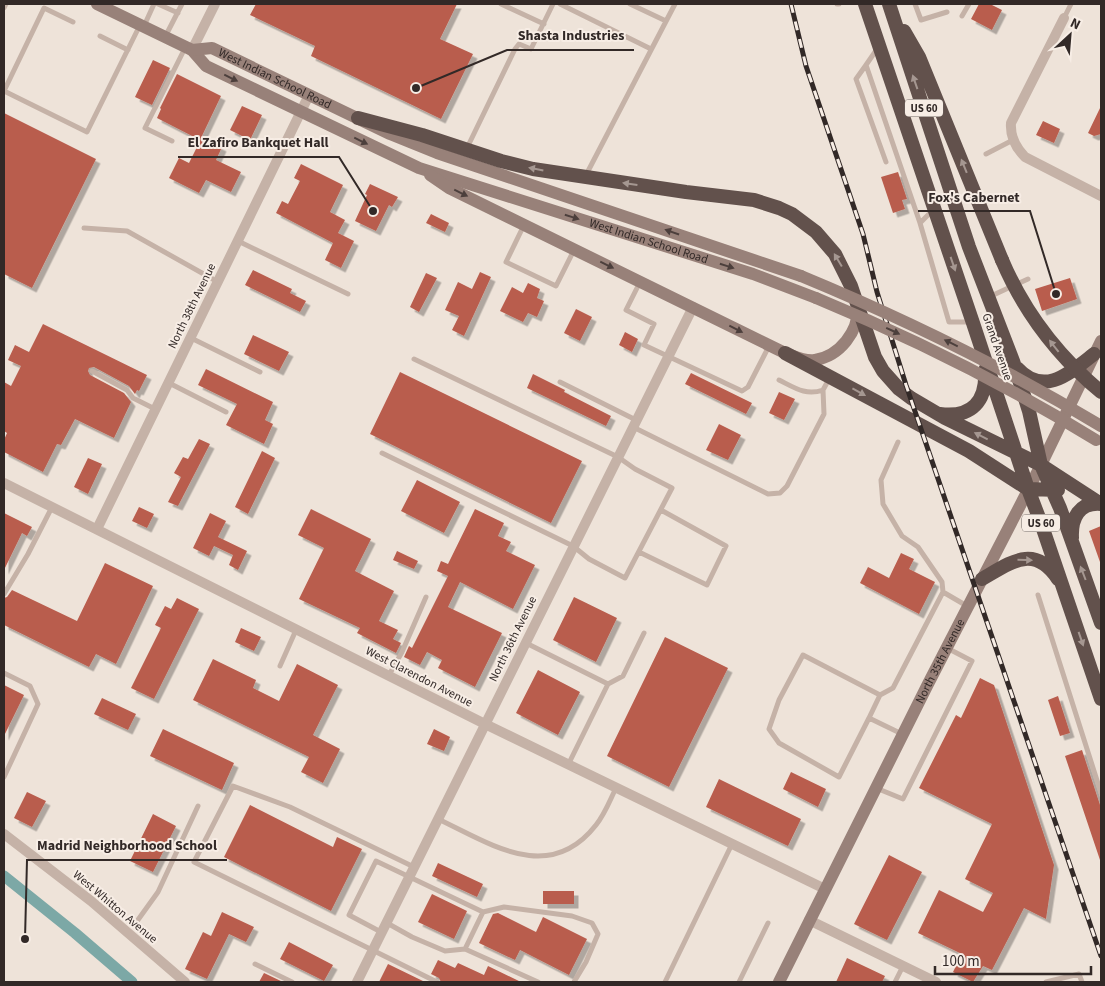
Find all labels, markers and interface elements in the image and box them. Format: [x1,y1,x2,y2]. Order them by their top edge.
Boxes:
north arrow [1045,10,1095,60]
text: N [1067,13,1084,35]
callout: Shasta Industries [507,21,634,50]
text: Shasta Industries [518,26,624,46]
street label: West Indian School Road [216,44,334,113]
one-way arrow [224,74,238,82]
one-way arrow [911,74,919,89]
road number: US 60 [905,100,943,116]
callout: El Zafiro Bankquet Hall [178,128,339,157]
text: El Zafiro Bankquet Hall [187,133,329,153]
one-way arrow [354,137,368,145]
one-way arrow [959,159,967,173]
one-way arrow [528,165,544,173]
one-way arrow [621,180,637,188]
callout: Fox's Cabernet [918,182,1030,211]
text: Fox's Cabernet [928,188,1020,208]
one-way arrow [454,190,468,198]
one-way arrow [565,213,580,221]
street label: West Indian School Road [587,214,710,268]
one-way arrow [664,227,679,235]
one-way arrow [834,253,843,266]
one-way arrow [950,257,958,272]
street label: North 38th Avenue [164,260,220,352]
one-way arrow [600,261,614,269]
one-way arrow [719,262,734,270]
street label: Grand Avenue [978,311,1016,383]
one-way arrow [729,325,743,333]
one-way arrow [886,328,900,336]
one-way arrow [944,339,959,348]
one-way arrow [1049,340,1060,353]
one-way arrow [852,388,866,397]
one-way arrow [974,432,989,440]
road number: US 60 [1022,514,1060,532]
one-way arrow [1018,556,1034,564]
one-way arrow [1078,566,1086,580]
street label: North 36th Avenue [485,593,541,685]
street label: North 35th Avenue [911,616,969,706]
one-way arrow [1077,632,1085,647]
street label: West Clarendon Avenue [362,643,476,711]
callout: Madrid Neighborhood School [27,831,227,860]
text: Madrid Neighborhood School [37,836,217,856]
street label: West Whitton Avenue [69,867,161,948]
scale bar [935,944,1091,976]
text: 100 m [942,951,980,972]

